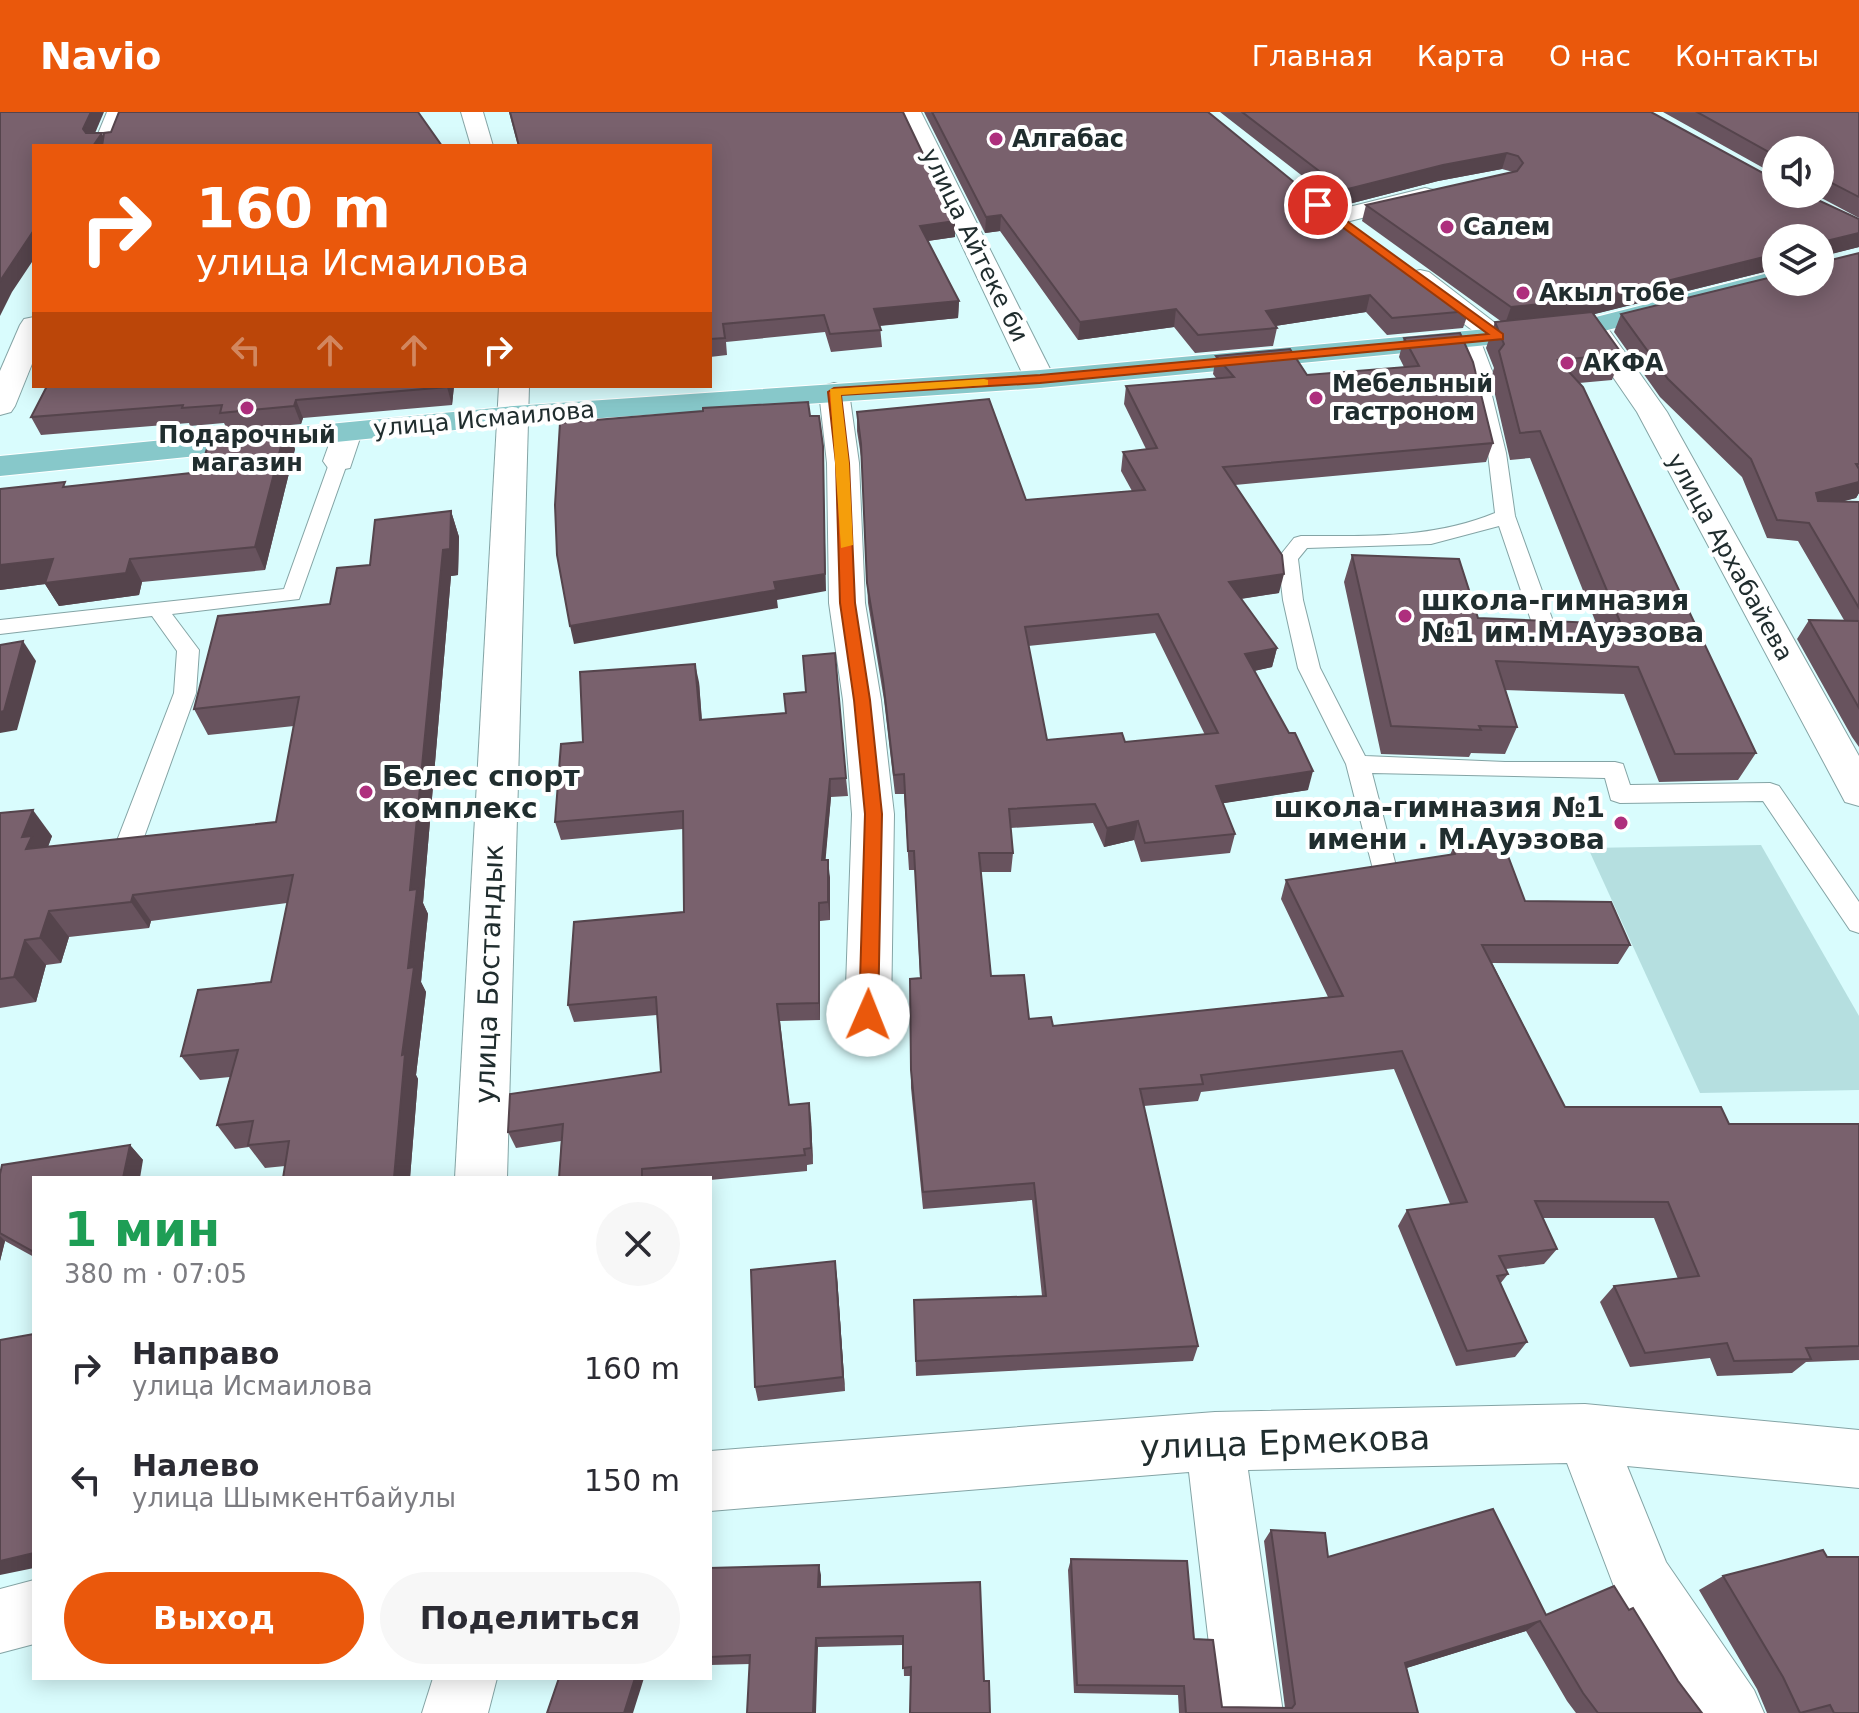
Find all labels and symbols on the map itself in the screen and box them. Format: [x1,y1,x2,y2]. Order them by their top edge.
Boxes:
place label: Алгабас [1012,125,1124,153]
marker: Алгабас [987,130,1005,148]
street label: улица Айтеке би [916,144,1034,346]
pin [1284,171,1352,239]
place label: Салем [1463,213,1550,241]
marker: Салем [1438,218,1456,236]
place label: Акыл тобе [1539,279,1685,307]
marker: Акыл тобе [1514,284,1532,302]
place label: АКФА [1583,349,1664,377]
marker: АКФА [1558,354,1576,372]
place label: Мебельный гастроном [1332,370,1493,426]
marker: Мебельный гастроном [1307,389,1325,407]
street label: улица Исмаилова [372,395,596,443]
marker: Подарочный магазин [238,399,256,417]
place label: Подарочный магазин [158,421,336,477]
street label: улица Архабайева [1661,448,1799,666]
place label: школа-гимназия №1 им.М.Ауэзова [1421,584,1704,649]
marker: школа-гимназия №1 им.М.Ауэзова [1396,607,1414,625]
place label: Белес спорт комплекс [382,760,580,825]
marker: Белес спорт комплекс [357,783,375,801]
place label: школа-гимназия №1 имени . М.Ауэзова [1274,791,1605,856]
marker: школа-гимназия №1 имени . М.Ауэзова [1612,814,1630,832]
street label: улица Бостандык [468,844,510,1104]
position arrow [826,973,910,1057]
street label: улица Ермекова [1139,1417,1431,1467]

